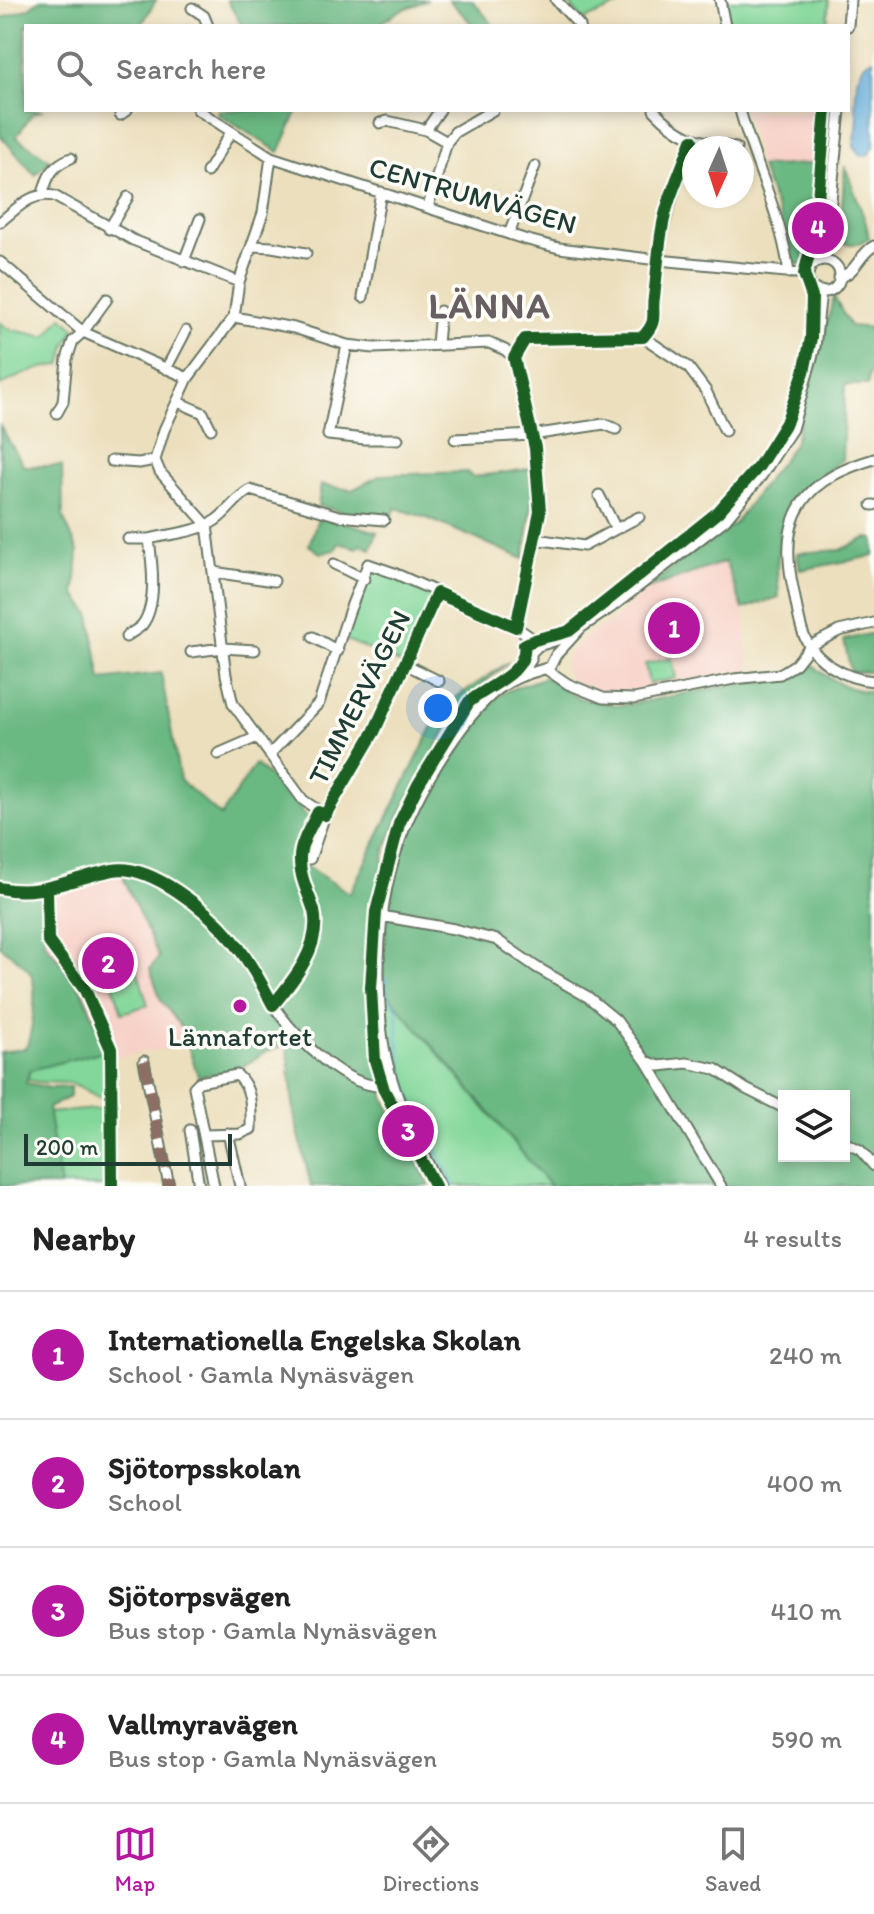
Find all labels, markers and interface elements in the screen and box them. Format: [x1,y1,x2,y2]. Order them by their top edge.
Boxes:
search box [24,24,850,112]
icon: search [52,46,96,90]
text: Search here [116,50,266,87]
north arrow [682,136,754,208]
street label: CENTRUMVÄGEN [365,149,581,241]
pin: 4 [792,198,844,258]
district label: LÄNNA [429,284,551,327]
pin: 1 [648,598,700,658]
street label: TIMMERVÄGEN [300,604,418,790]
your location [418,688,458,728]
pin: 2 [82,933,134,993]
marker: Lännafortet [231,997,249,1015]
place label: Lännafortet [168,1019,312,1053]
map controls [778,1090,850,1162]
button: layers [778,1090,850,1162]
pin: 3 [382,1101,434,1161]
scale bar [24,1130,232,1166]
text: 200 m [36,1134,98,1161]
text: Nearby [32,1218,135,1259]
text: 4 results [743,1222,842,1254]
text: Internationella Engelska Skolan [108,1321,521,1358]
text: 1 [52,1339,64,1371]
text: 240 m [769,1339,842,1371]
text: School · Gamla Nynäsvägen [108,1358,414,1390]
text: Sjötorpsskolan [108,1449,301,1486]
text: 2 [51,1467,65,1499]
text: 400 m [767,1467,842,1499]
text: School [108,1486,182,1518]
text: Sjötorpsvägen [108,1577,291,1614]
text: 3 [51,1595,65,1627]
text: 410 m [771,1595,842,1627]
text: Bus stop · Gamla Nynäsvägen [108,1614,437,1646]
text: Vallmyravägen [108,1705,298,1742]
text: 4 [50,1723,66,1755]
text: 590 m [771,1723,842,1755]
text: Bus stop · Gamla Nynäsvägen [108,1742,437,1774]
tab: Map [113,1822,157,1897]
tab: Directions [383,1822,479,1897]
tab: Saved [705,1822,761,1897]

